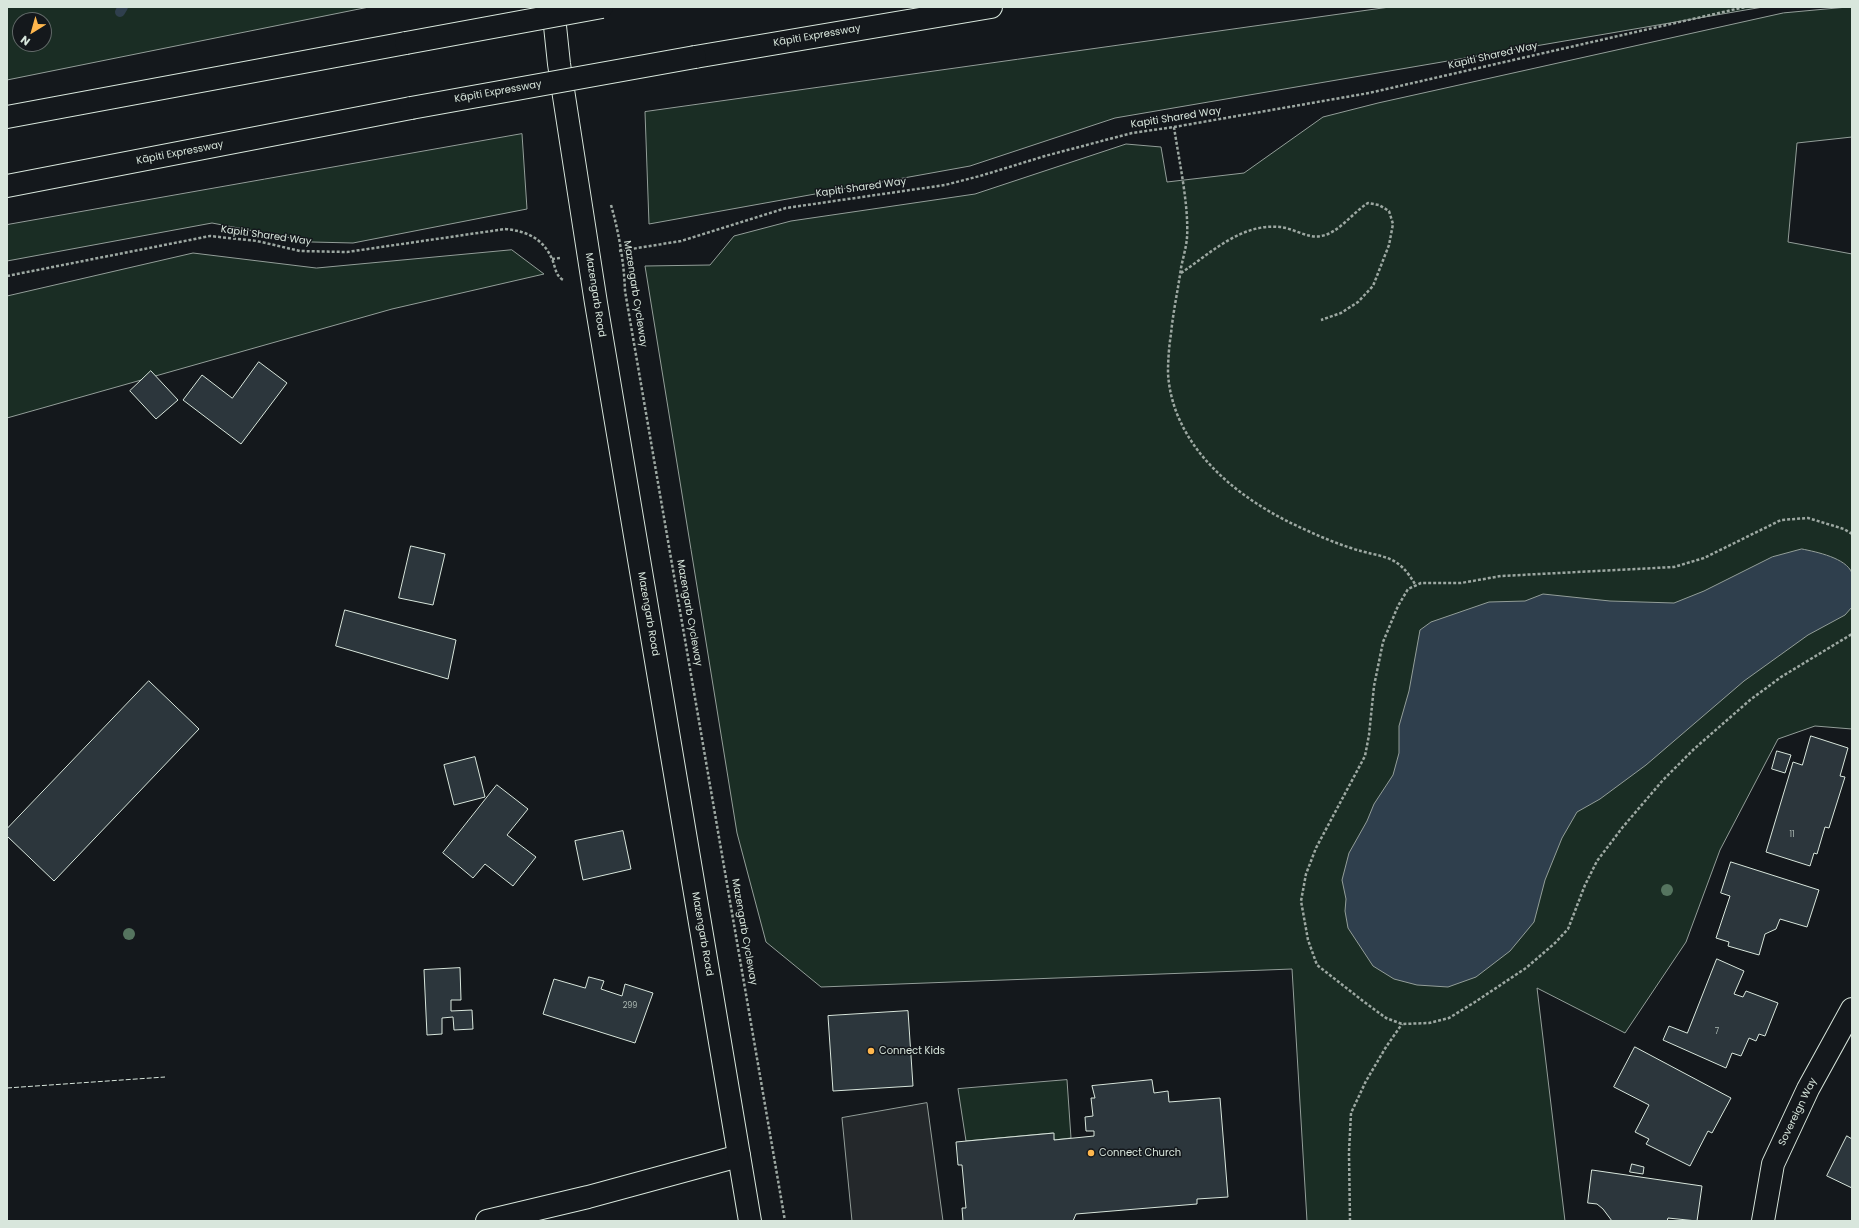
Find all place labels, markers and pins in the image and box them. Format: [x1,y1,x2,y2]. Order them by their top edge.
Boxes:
place label: Connect Kids [879,1045,945,1057]
marker: Connect Kids [866,1046,876,1056]
place label: Connect Church [1099,1147,1181,1159]
marker: Connect Church [1086,1148,1096,1158]

